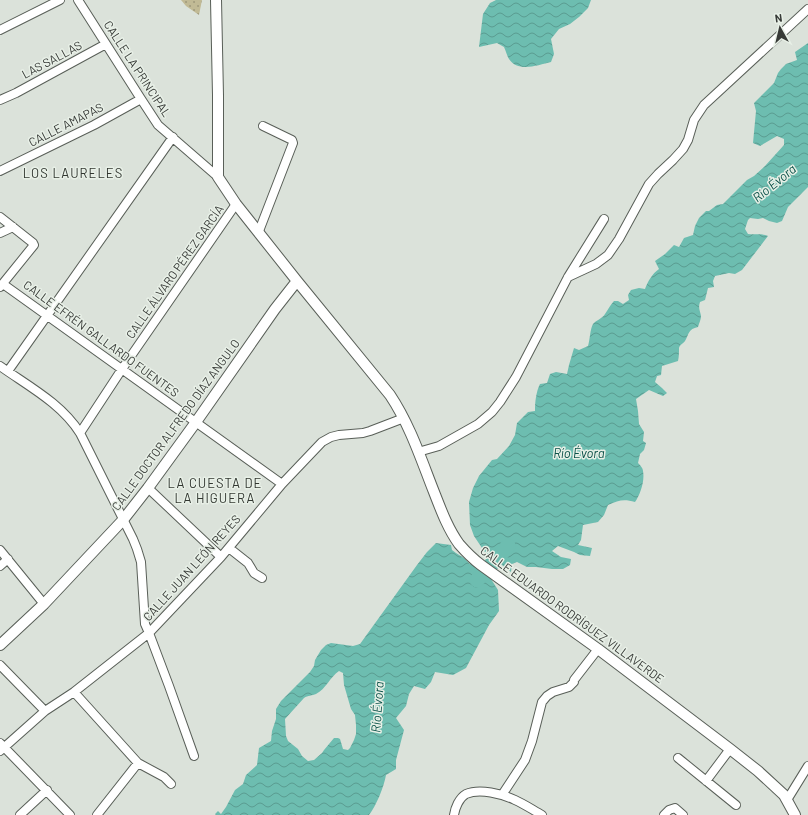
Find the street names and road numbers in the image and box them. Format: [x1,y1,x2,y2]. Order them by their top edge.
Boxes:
street label: CALLE LA PRINCIPAL [102,18,174,119]
street label: LAS SALLAS [19,37,84,81]
street label: CALLE AMAPAS [26,99,105,149]
street label: CALLE ÁLVARO PÉREZ GARCÍA [123,202,226,341]
street label: CALLE EFRÉN GALLARDO FUENTES [21,277,182,399]
street label: CALLE DOCTOR ALFREDO DÍAZ ANGULO [108,336,242,513]
street label: CALLE JUAN LEÓN REYES [140,511,243,623]
street label: CALLE EDUARDO RODRÍGUEZ VILLAVERDE [478,543,667,685]

